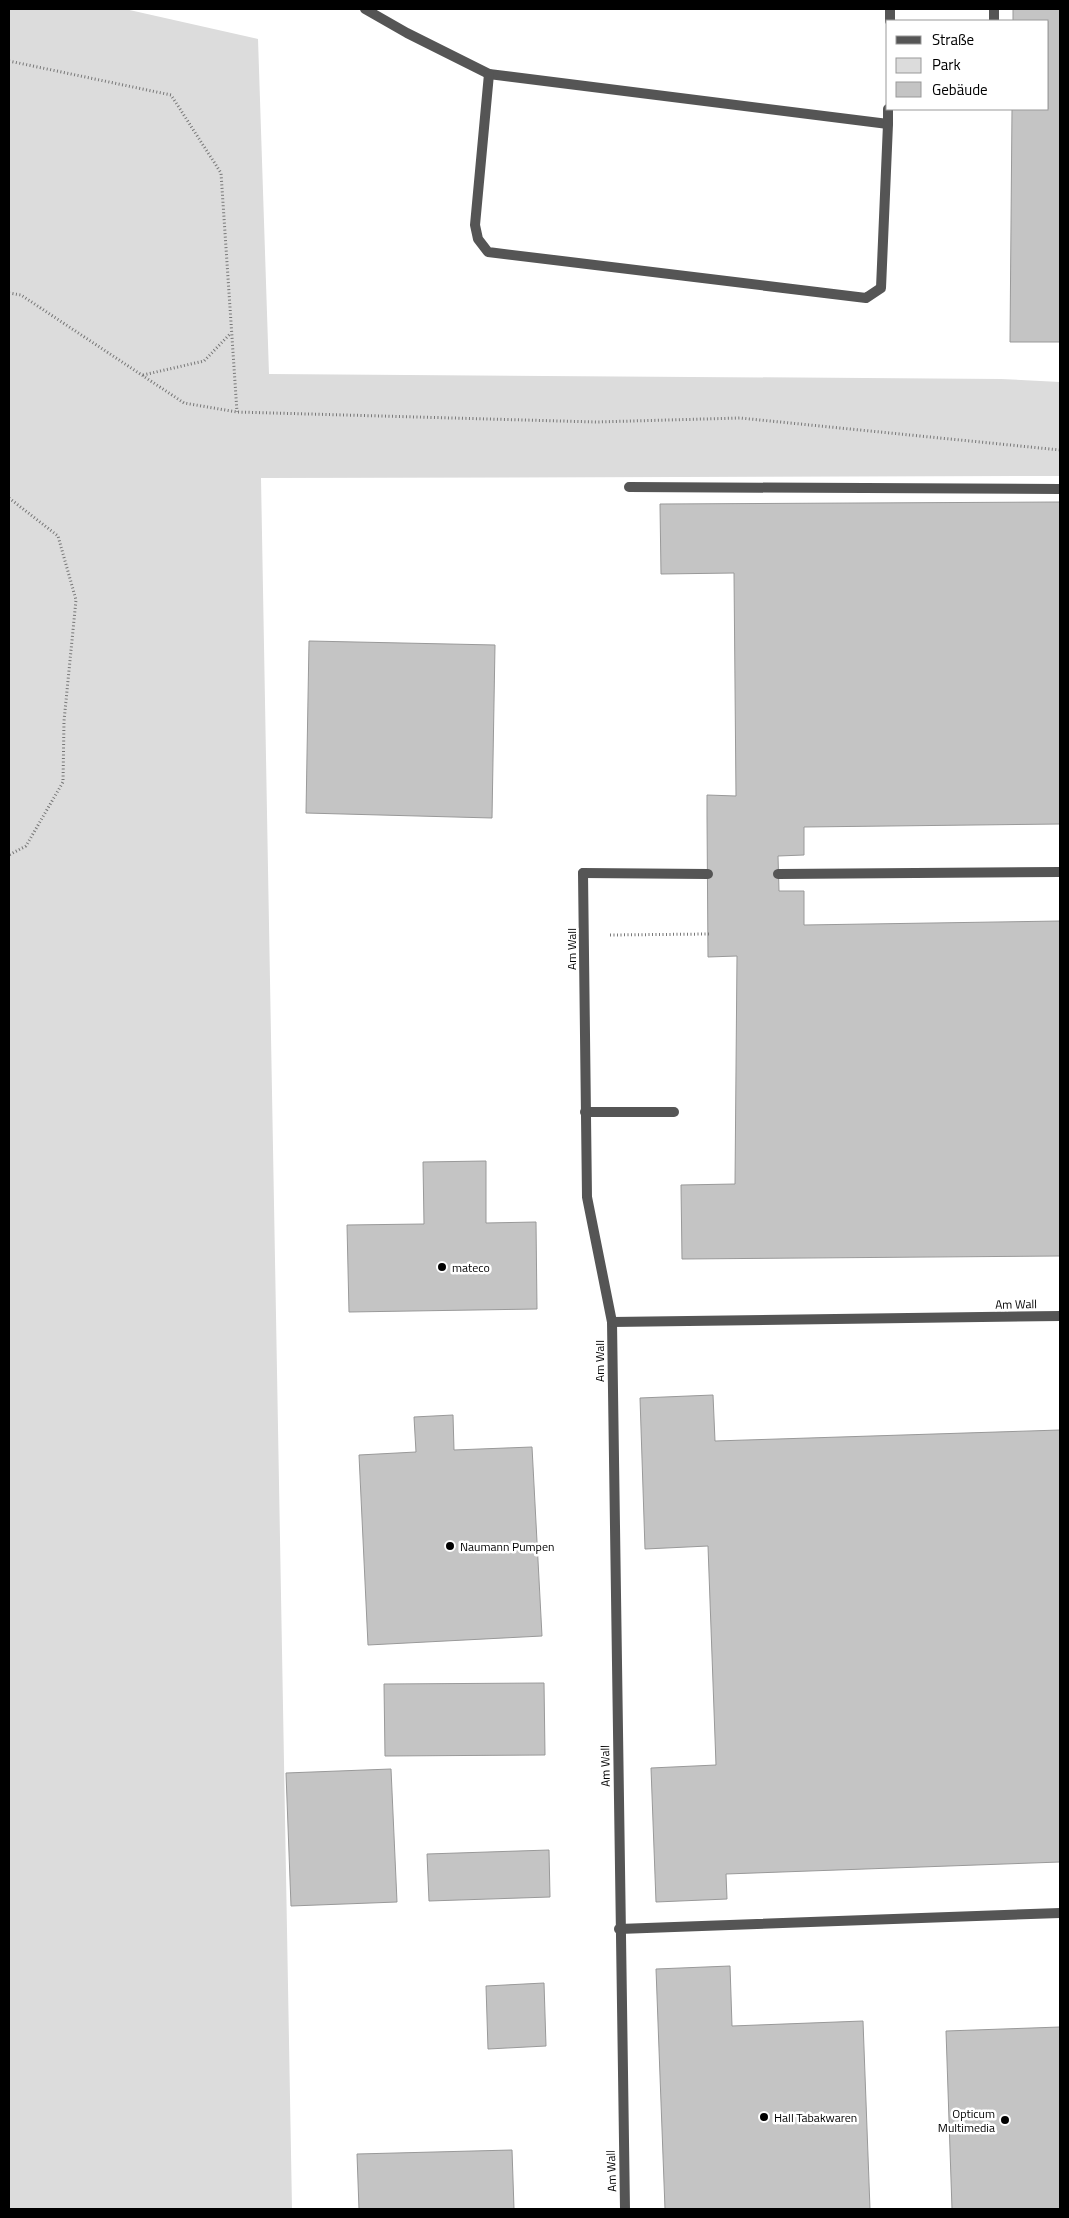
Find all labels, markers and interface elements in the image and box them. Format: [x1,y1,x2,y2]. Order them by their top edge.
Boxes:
legend [886,20,1049,110]
text: Straße [932,28,974,51]
text: Park [932,53,961,76]
text: Gebäude [932,78,988,101]
street label: Am Wall [562,928,581,970]
place label: mateco [452,1258,490,1277]
marker: mateco [436,1261,448,1273]
street label: Am Wall [995,1294,1037,1314]
street label: Am Wall [590,1340,609,1382]
place label: Naumann Pumpen [460,1537,554,1556]
marker: Naumann Pumpen [444,1540,456,1552]
street label: Am Wall [595,1745,615,1787]
place label: Opticum Multimedia [938,2104,995,2137]
place label: Hall Tabakwaren [774,2108,857,2127]
marker: Hall Tabakwaren [758,2111,770,2123]
marker: Opticum Multimedia [999,2114,1011,2126]
street label: Am Wall [601,2150,621,2192]

